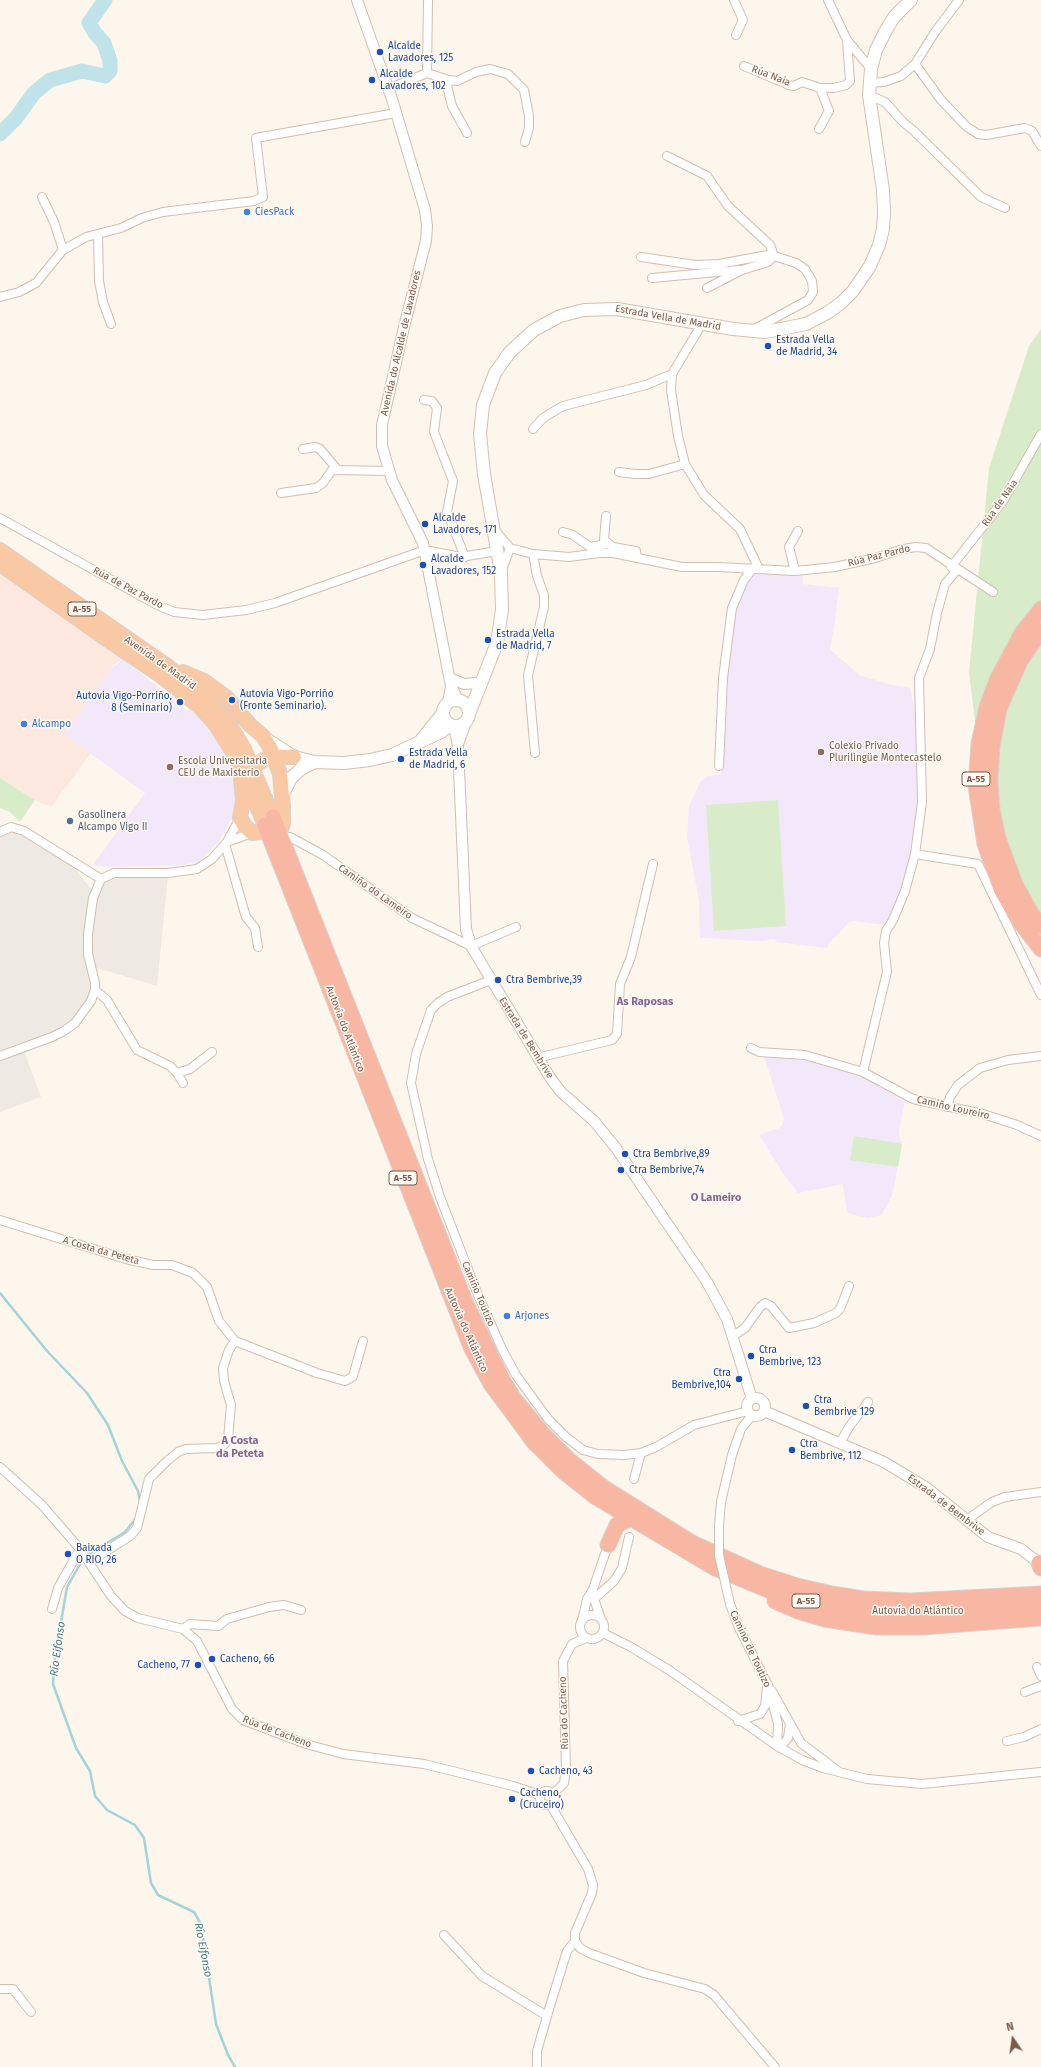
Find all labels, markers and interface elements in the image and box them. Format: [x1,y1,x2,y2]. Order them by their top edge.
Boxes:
place label: Alcalde Lavadores, 125 [388,40,453,64]
marker: Alcalde Lavadores, 125 [375,47,385,57]
street label: Rúa Naia [750,63,792,89]
place label: Alcalde Lavadores, 102 [380,68,446,92]
marker: Alcalde Lavadores, 102 [367,75,377,85]
place label: CiesPack [255,206,294,218]
marker: CiesPack [242,207,252,217]
street label: Avenida do Alcalde de Lavadores [378,269,424,417]
street label: Estrada Vella de Madrid [614,303,722,333]
place label: Estrada Vella de Madrid, 34 [776,334,837,358]
marker: Estrada Vella de Madrid, 34 [763,341,773,351]
street label: Rúa de Naia [979,477,1021,529]
place label: Alcalde Lavadores, 171 [433,512,497,536]
marker: Alcalde Lavadores, 171 [420,519,430,529]
street label: Rúa Paz Pardo [847,542,911,570]
place label: Alcalde Lavadores, 152 [431,553,496,576]
marker: Alcalde Lavadores, 152 [418,560,428,570]
street label: Rúa de Paz Pardo [91,564,165,612]
road number: A-55 [68,602,96,616]
place label: Estrada Vella de Madrid, 7 [496,628,555,652]
street label: Avenida de Madrid [122,634,198,692]
marker: Estrada Vella de Madrid, 7 [483,635,493,645]
place label: Autovia Vigo-Porriño (Fronte Seminario). [240,688,334,712]
place label: Autovia Vigo-Porriño, 8 (Seminario) [76,690,172,714]
marker: Autovia Vigo-Porriño (Fronte Seminario). [227,695,237,705]
marker: Autovia Vigo-Porriño, 8 (Seminario) [175,697,185,707]
place label: Alcampo [32,718,71,730]
marker: Alcampo [19,719,29,729]
place label: Colexio Privado Plurilingüe Montecastelo [829,740,941,764]
place label: Estrada Vella de Madrid, 6 [409,747,468,770]
marker: Colexio Privado Plurilingüe Montecastelo [816,747,826,757]
marker: Estrada Vella de Madrid, 6 [396,754,406,764]
place label: Escola Universitaria CEU de Maxisterio [178,755,267,778]
marker: Escola Universitaria CEU de Maxisterio [165,762,175,772]
road number: A-55 [962,772,990,786]
place label: Gasolinera Alcampo Vigo II [78,809,148,832]
marker: Gasolinera Alcampo Vigo II [65,816,75,826]
street label: Camiño do Lameiro [336,862,414,922]
place label: Ctra Bembrive,39 [506,974,582,986]
marker: Ctra Bembrive,39 [493,975,503,985]
street label: Autovía do Atlántico [323,984,367,1074]
street label: Estrada de Bembrive [496,995,556,1081]
district label: As Raposas [617,995,673,1009]
street label: Camiño Loureiro [915,1094,991,1122]
place label: Ctra Bembrive,89 [633,1148,709,1160]
marker: Ctra Bembrive,89 [620,1149,630,1159]
place label: Ctra Bembrive,74 [629,1164,704,1176]
marker: Ctra Bembrive,74 [616,1165,626,1175]
road number: A-55 [389,1171,417,1185]
district label: O Lameiro [691,1191,741,1205]
street label: A Costa da Peteta [61,1234,141,1268]
street label: Camiño Toutizo [459,1260,497,1328]
street label: Autovía do Atlántico [442,1286,490,1374]
place label: Arjones [515,1310,549,1322]
marker: Arjones [502,1311,512,1321]
place label: Ctra Bembrive, 123 [759,1344,821,1368]
marker: Ctra Bembrive, 123 [746,1351,756,1361]
place label: Ctra Bembrive,104 [671,1367,731,1390]
marker: Ctra Bembrive,104 [734,1374,744,1384]
place label: Ctra Bembrive 129 [814,1394,874,1418]
marker: Ctra Bembrive 129 [801,1401,811,1411]
district label: A Costa da Peteta [216,1434,264,1460]
place label: Ctra Bembrive, 112 [800,1438,861,1462]
marker: Ctra Bembrive, 112 [787,1445,797,1455]
street label: Estrada de Bembrive [905,1472,987,1538]
place label: Baixada O RIO, 26 [76,1542,117,1566]
marker: Baixada O RIO, 26 [63,1549,73,1559]
road number: A-55 [792,1594,820,1608]
street label: Autovía do Atlántico [872,1605,964,1617]
street label: Camino de Toutizo [727,1609,773,1689]
water label: Río Eifonso [48,1621,68,1677]
place label: Cacheno, 66 [220,1653,274,1665]
marker: Cacheno, 66 [207,1654,217,1664]
place label: Cacheno, 77 [137,1659,190,1671]
marker: Cacheno, 77 [193,1660,203,1670]
street label: Rúa do Cacheno [557,1676,571,1750]
street label: Rúa de Cacheno [241,1713,313,1751]
place label: Cacheno, 43 [539,1765,593,1777]
marker: Cacheno, 43 [526,1766,536,1776]
place label: Cacheno, (Cruceiro) [520,1787,564,1810]
marker: Cacheno, (Cruceiro) [507,1794,517,1804]
water label: Río Eifonso [191,1922,215,1978]
north arrow [993,2019,1033,2059]
text: N [1005,2020,1015,2034]

